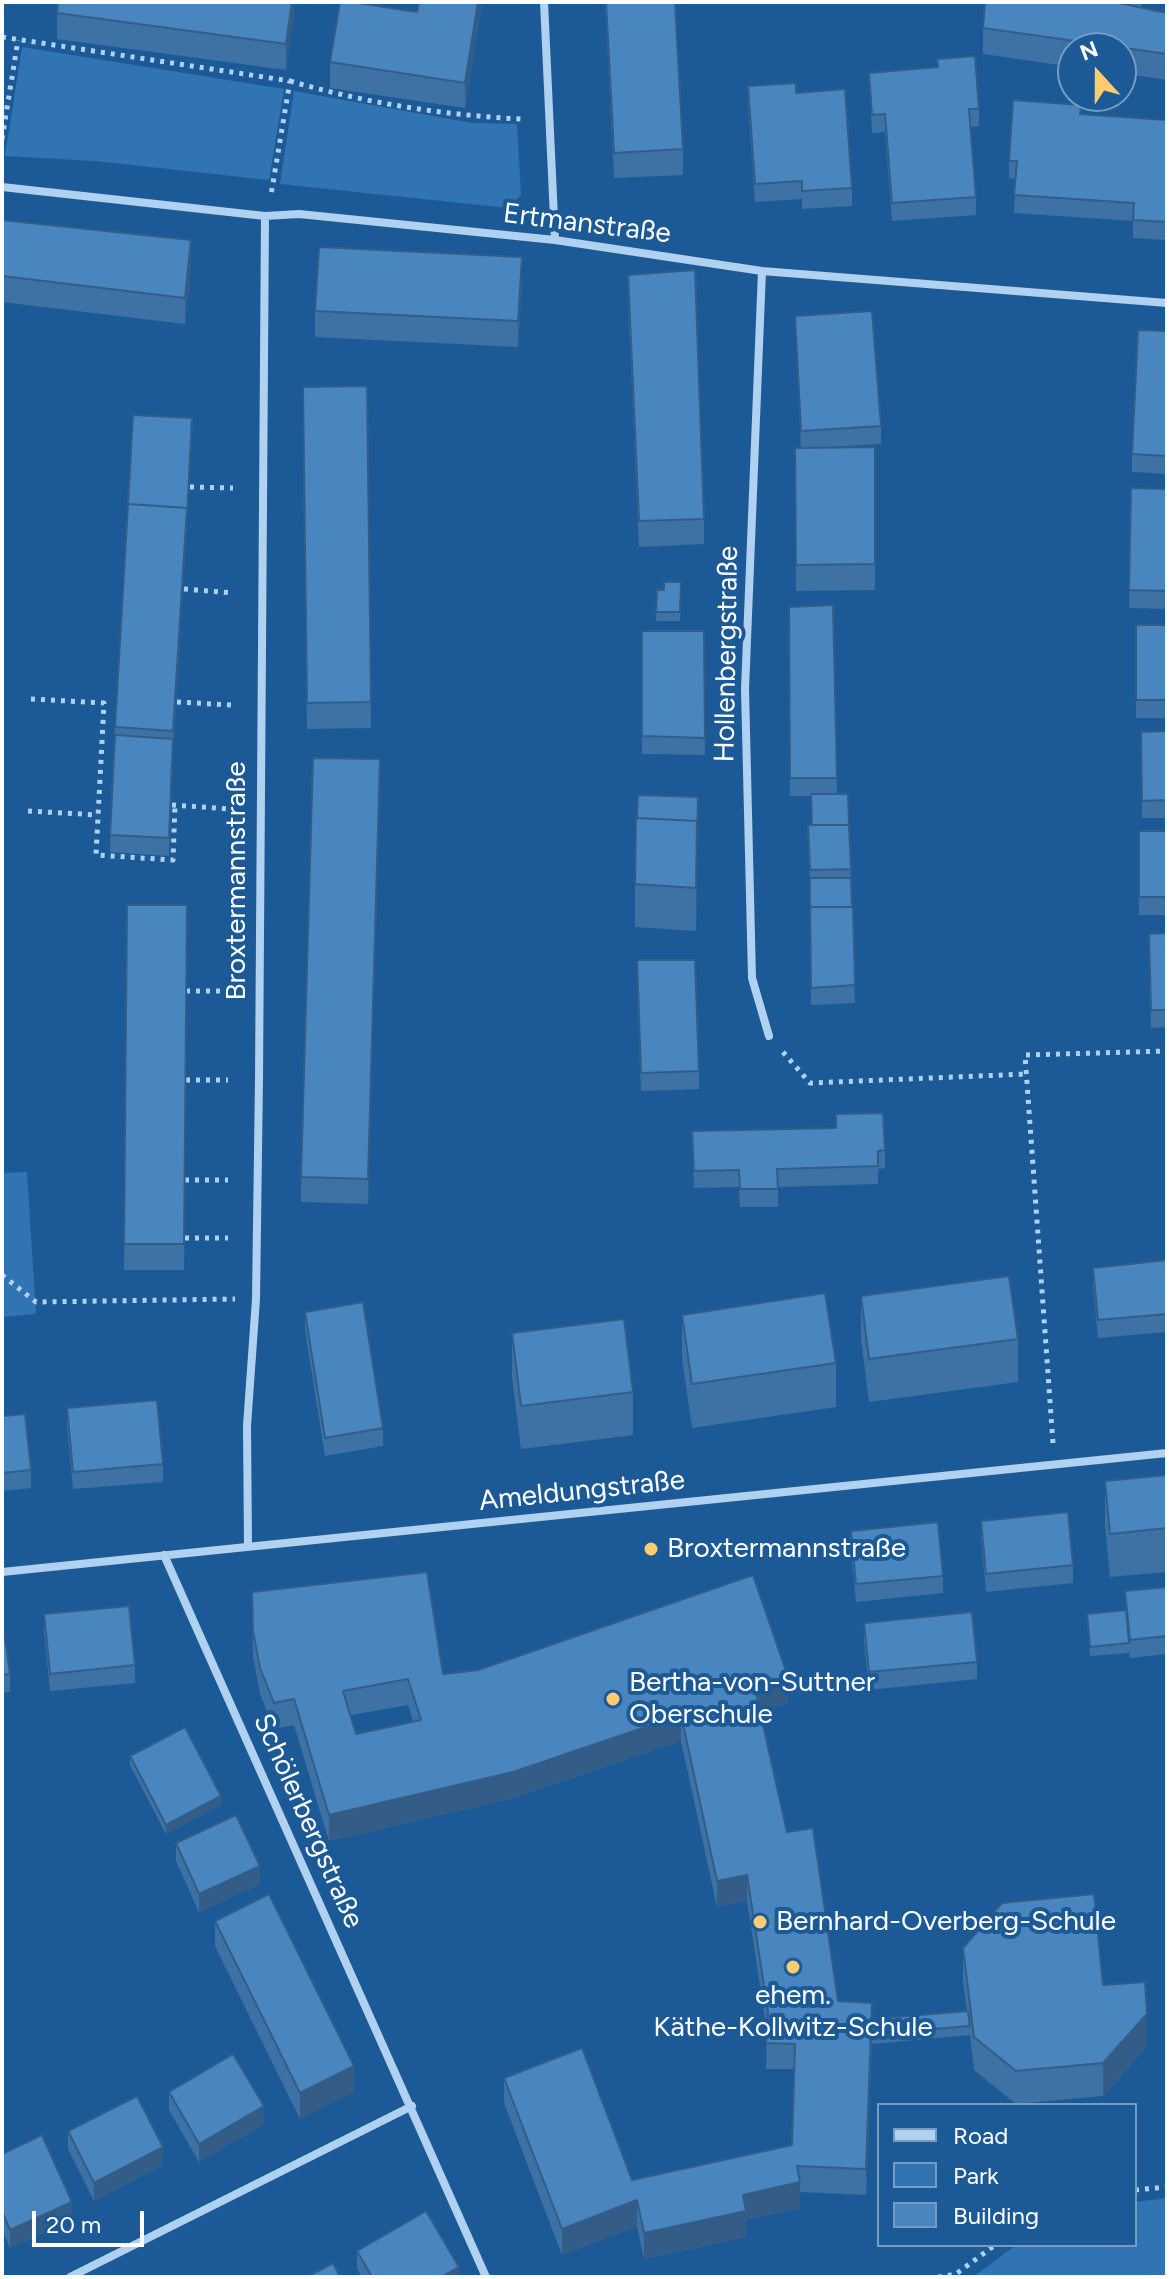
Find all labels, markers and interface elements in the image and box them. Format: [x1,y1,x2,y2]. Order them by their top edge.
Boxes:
north arrow [1057,32,1137,112]
text: N [1076,35,1102,67]
street label: Ertmanstraße [501,197,673,251]
street label: Hollenbergstraße [708,545,746,763]
street label: Broxtermannstraße [220,761,254,1001]
street label: Ameldungstraße [477,1463,687,1519]
place label: Broxtermannstraße [667,1532,906,1566]
marker: Broxtermannstraße [642,1540,660,1558]
place label: Bertha-von-Suttner Oberschule [629,1666,875,1732]
marker: Bertha-von-Suttner Oberschule [604,1690,622,1708]
street label: Schölerbergstraße [246,1709,370,1933]
place label: Bernhard-Overberg-Schule [776,1905,1116,1939]
marker: Bernhard-Overberg-Schule [751,1913,769,1931]
marker: ehem. Käthe-Kollwitz-Schule [784,1958,802,1976]
place label: ehem. Käthe-Kollwitz-Schule [653,1979,933,2045]
legend [877,2103,1137,2247]
text: Road [953,2121,1008,2150]
text: Park [953,2161,999,2190]
scale bar [36,2195,148,2245]
text: Building [953,2201,1039,2230]
text: 20 m [46,2210,101,2239]

